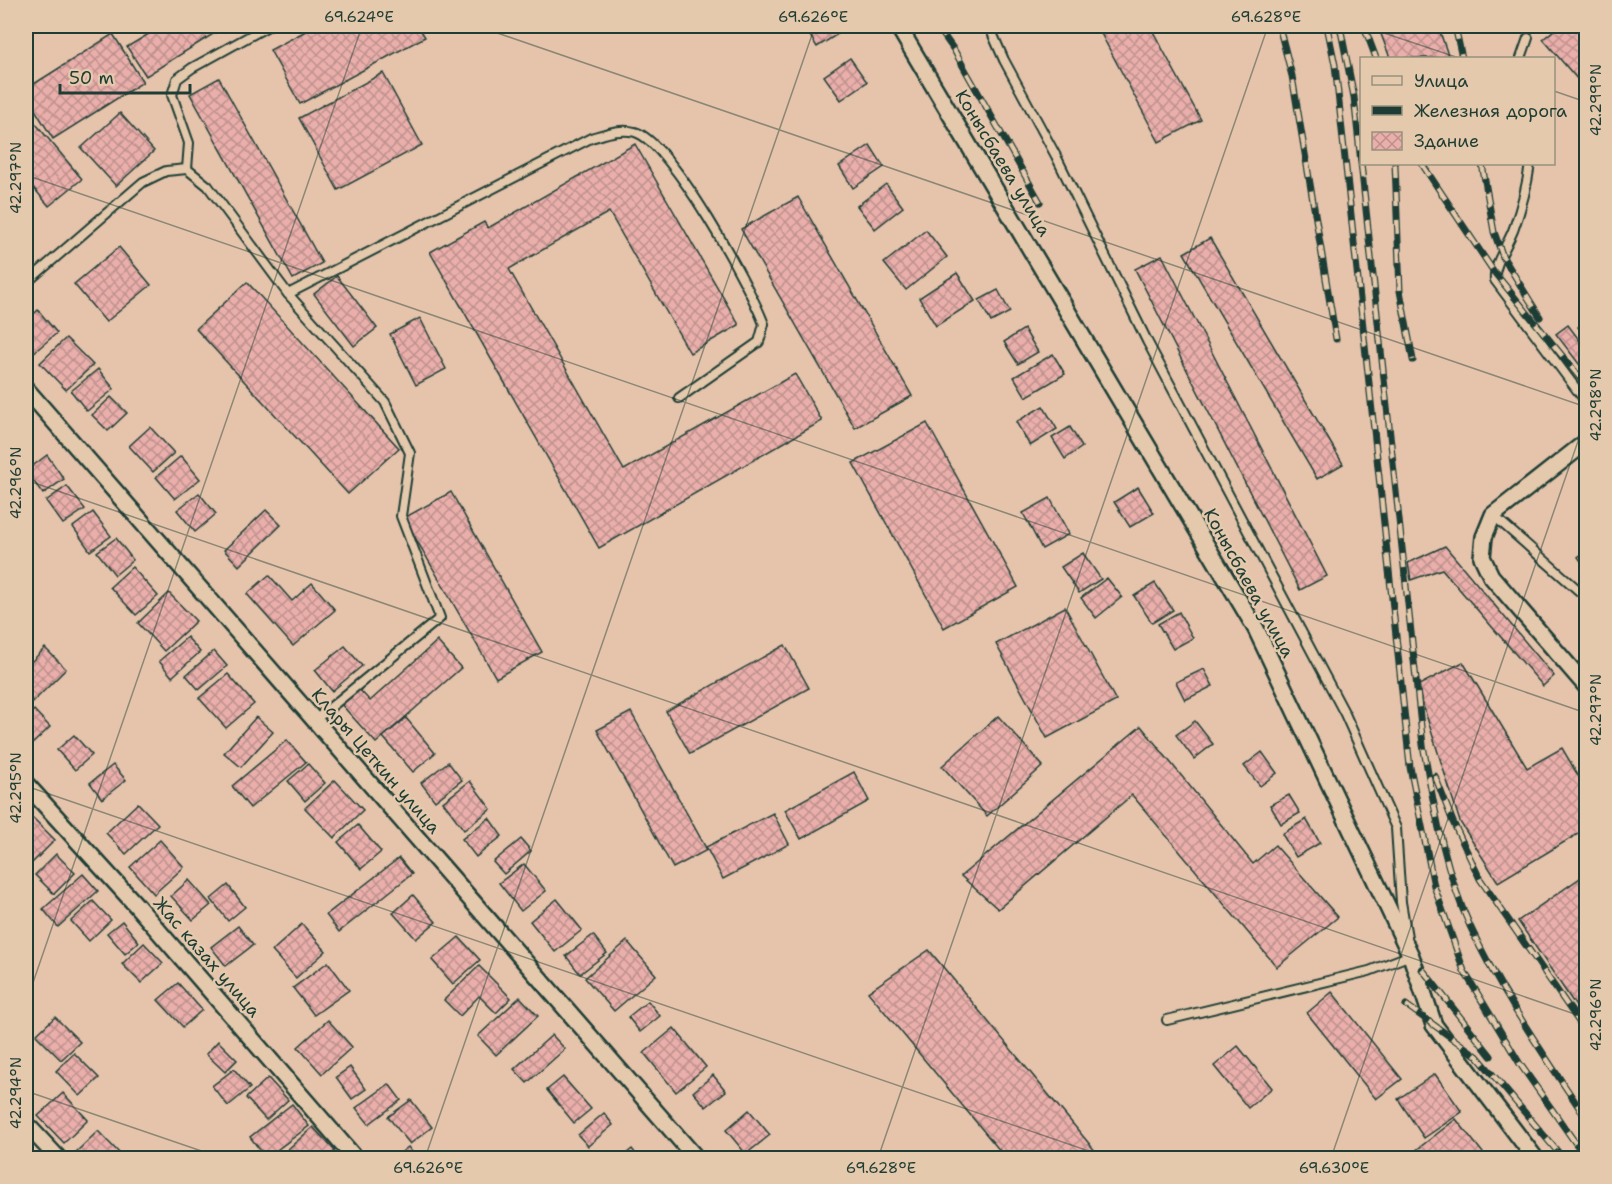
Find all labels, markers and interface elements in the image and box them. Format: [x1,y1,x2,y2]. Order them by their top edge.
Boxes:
text: 69.624°E [324,7,394,27]
text: 69.626°E [778,7,848,27]
text: 69.628°E [1231,7,1301,27]
scale bar [60,57,190,95]
legend [1360,57,1555,165]
text: 42.299°N [1586,64,1606,136]
text: 50 m [69,66,114,90]
text: Улица [1414,69,1468,93]
street label: Конысбаева улица [950,85,1056,241]
text: Железная дорога [1414,99,1567,123]
text: Здание [1414,129,1479,153]
text: 42.297°N [6,142,26,214]
text: 42.298°N [1586,369,1606,441]
text: 42.296°N [6,447,26,519]
street label: Конысбаева улица [1198,504,1300,662]
text: 42.297°N [1586,674,1606,746]
street label: Клары Цеткин улица [306,683,446,839]
text: 42.295°N [6,752,26,824]
street label: Жас казах улица [148,892,266,1022]
text: 42.296°N [1586,979,1606,1051]
text: 42.294°N [6,1057,26,1129]
text: 69.626°E [393,1158,463,1178]
text: 69.628°E [846,1158,916,1178]
text: 69.630°E [1299,1158,1369,1178]

